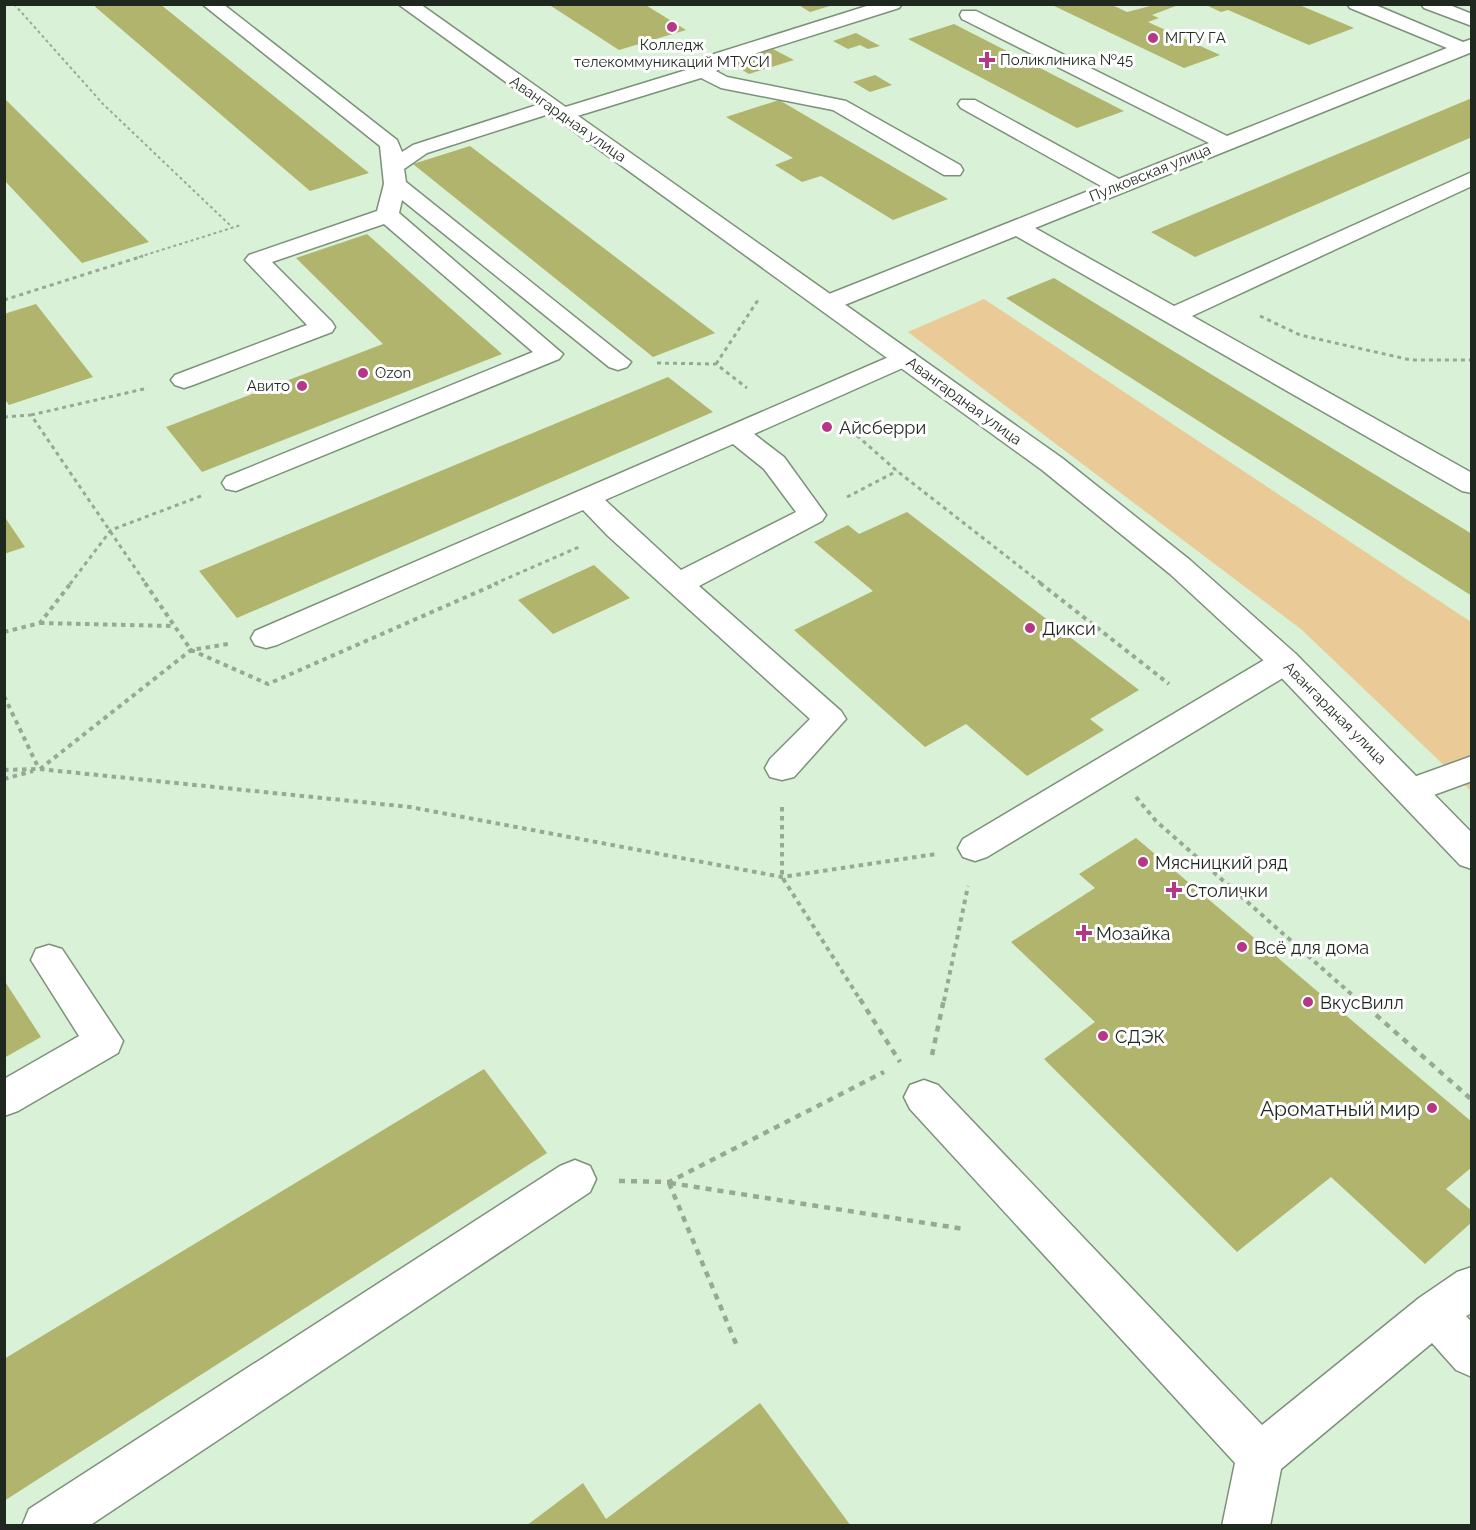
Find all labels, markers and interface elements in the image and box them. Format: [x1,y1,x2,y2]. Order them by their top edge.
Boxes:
marker: Колледж телекоммуникаций МТУСИ [665,20,679,34]
place label: МГТУ ГА [1165,29,1226,47]
marker: МГТУ ГА [1146,31,1160,45]
place label: Колледж телекоммуникаций МТУСИ [574,36,770,71]
marker: Поликлиника №45 [978,51,996,69]
place label: Поликлиника №45 [1000,51,1133,69]
street label: Авангардная улица [506,72,630,166]
street label: Пулковская улица [1087,140,1213,206]
street label: Авангардная улица [903,353,1025,449]
place label: Ozon [375,364,411,382]
marker: Ozon [356,366,370,380]
place label: Авито [247,377,290,395]
marker: Авито [295,379,309,393]
place label: Айсберри [839,417,926,438]
marker: Айсберри [820,420,834,434]
place label: Дикси [1042,618,1096,639]
marker: Дикси [1023,621,1037,635]
street label: Авангардная улица [1280,658,1390,768]
place label: Мясницкий ряд [1155,852,1288,873]
marker: Мясницкий ряд [1136,855,1150,869]
place label: Столички [1186,880,1268,901]
marker: Столички [1167,883,1181,897]
place label: Мозайка [1096,923,1170,944]
marker: Мозайка [1077,926,1091,940]
place label: Всё для дома [1254,937,1369,958]
marker: Всё для дома [1235,940,1249,954]
place label: ВкусВилл [1320,992,1404,1013]
marker: ВкусВилл [1301,995,1315,1009]
place label: СДЭК [1115,1026,1165,1047]
marker: СДЭК [1096,1029,1110,1043]
place label: Ароматный мир [1260,1096,1420,1121]
marker: Ароматный мир [1425,1101,1439,1115]

